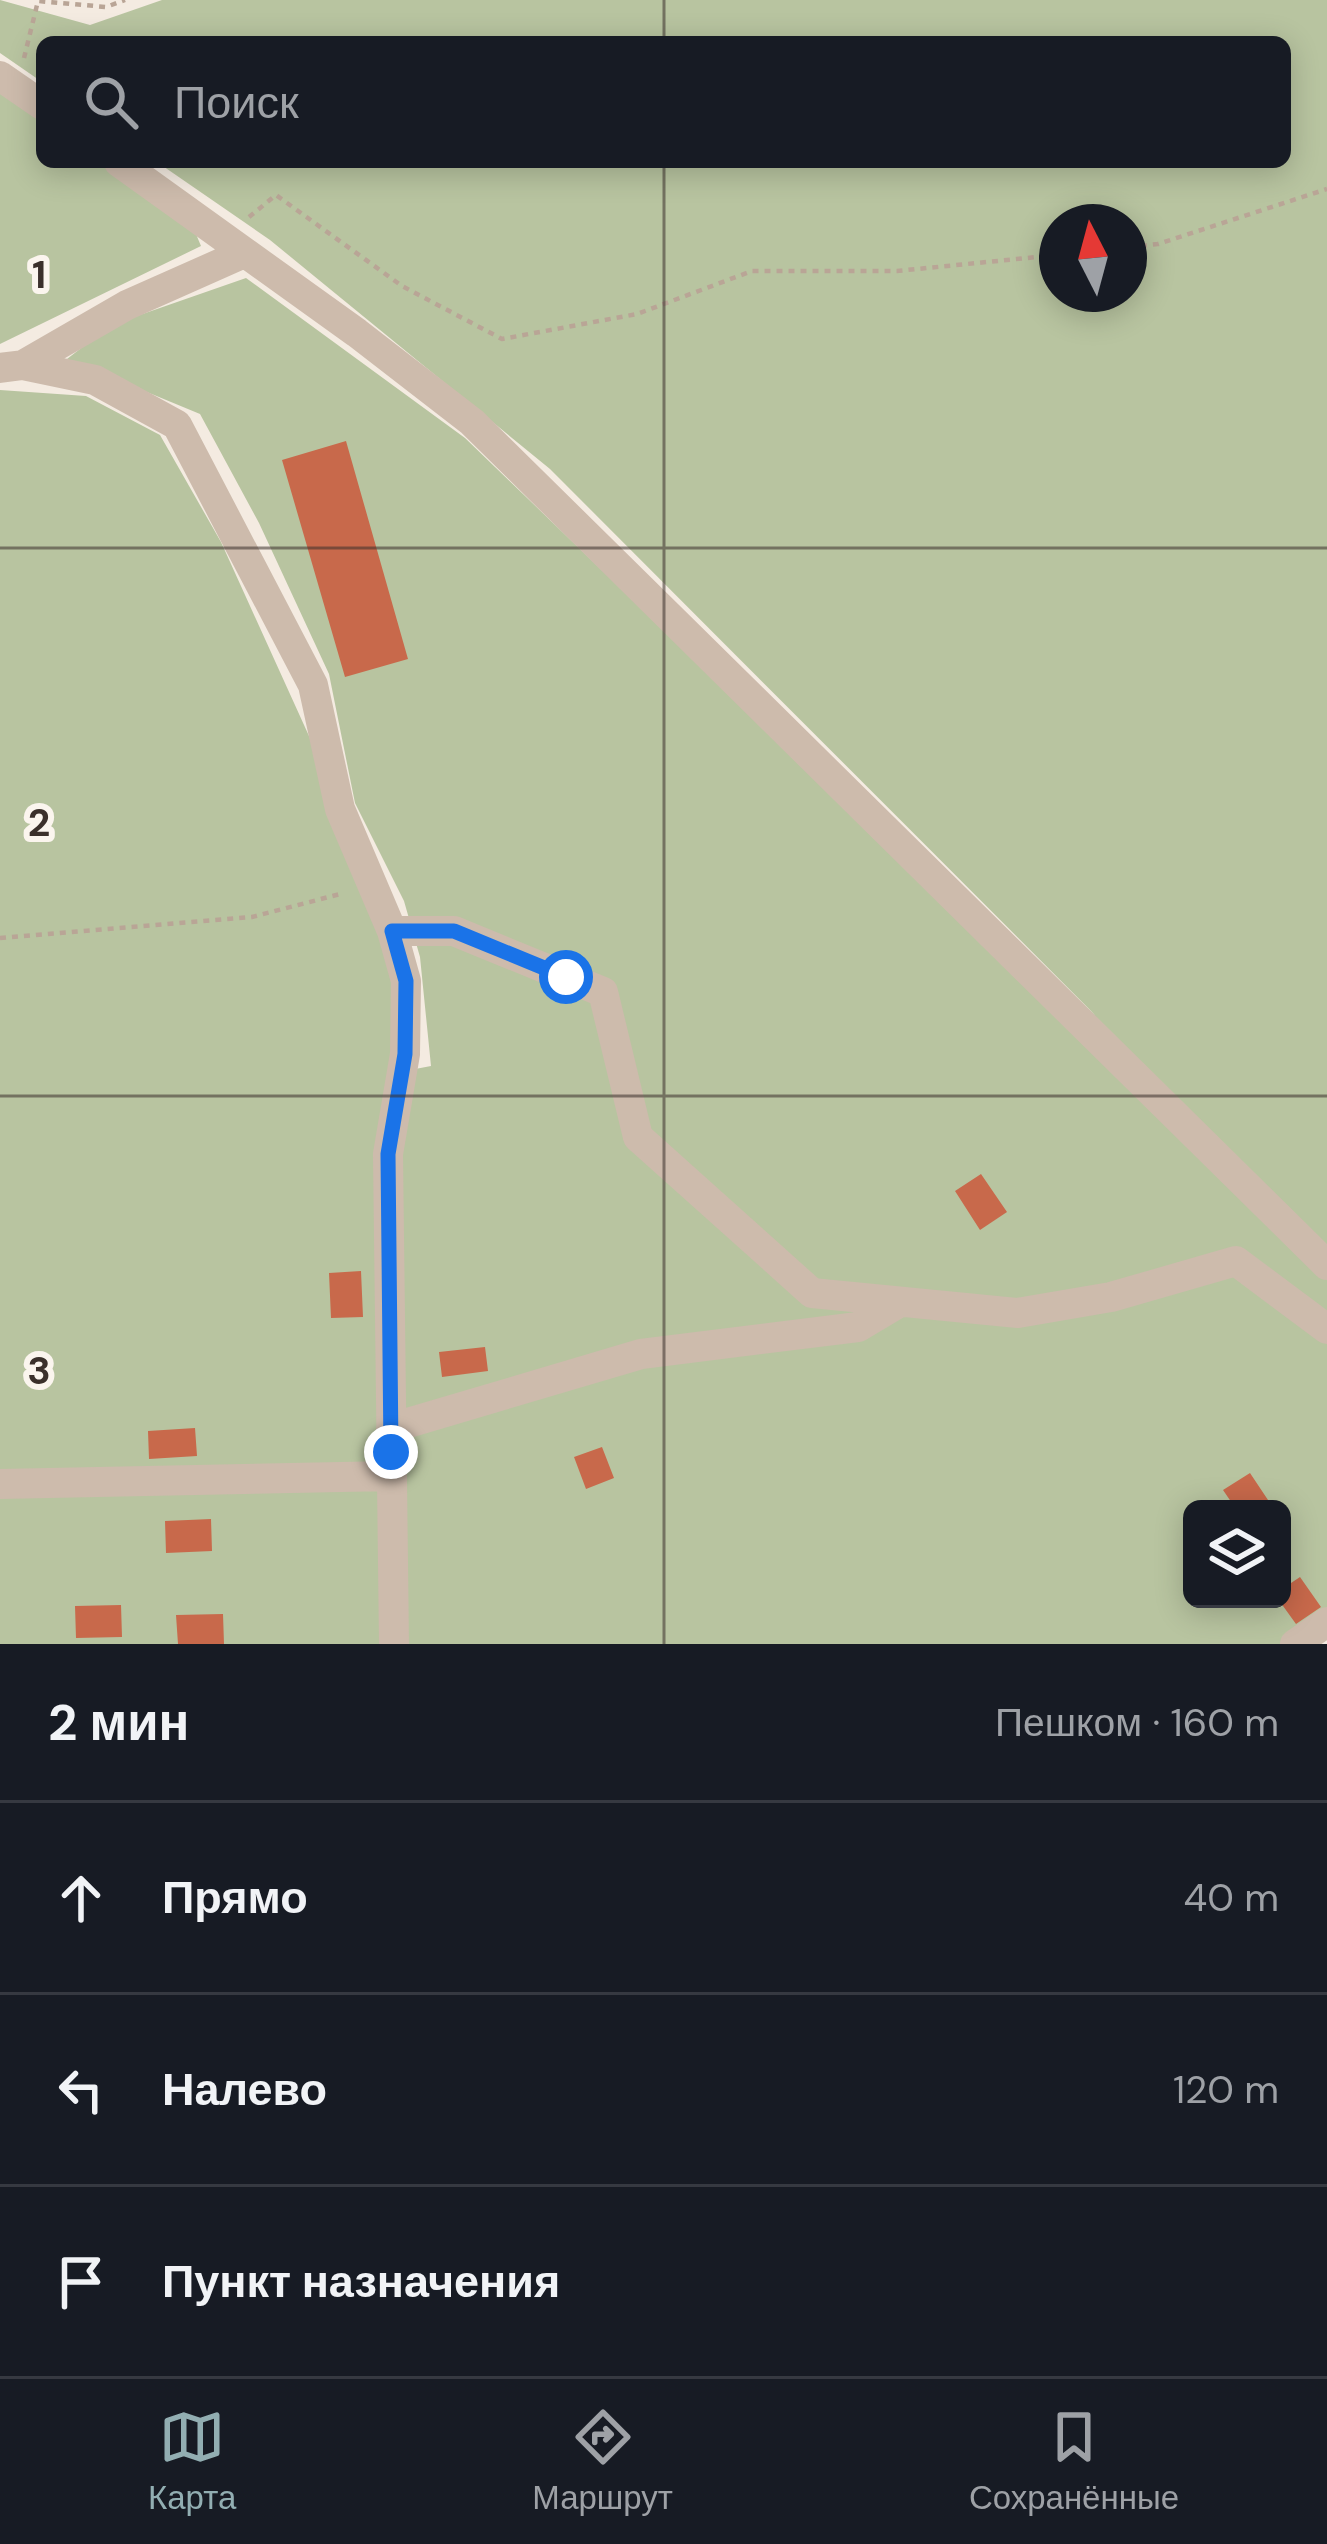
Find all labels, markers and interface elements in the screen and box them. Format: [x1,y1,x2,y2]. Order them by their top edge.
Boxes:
search box [36,36,1291,168]
icon: search [78,69,144,135]
text: Поиск [174,73,299,132]
north arrow [1039,204,1147,312]
text: 1 [32,249,46,300]
text: 2 [28,797,50,848]
route start [539,950,593,1004]
text: 3 [27,1345,51,1396]
route end [364,1425,418,1479]
map controls [1183,1500,1291,1608]
button: layers [1183,1500,1291,1608]
text: 2 мин [48,1689,189,1756]
text: Пешком · 160 m [995,1697,1279,1748]
icon: ahead [48,1865,114,1931]
text: Прямо [162,1868,308,1927]
text: 40 m [1184,1872,1279,1923]
icon: left [48,2057,114,2123]
text: Налево [162,2060,327,2119]
text: 120 m [1173,2064,1279,2115]
icon: arrive [48,2249,114,2315]
text: Пункт назначения [162,2252,560,2311]
tab: Карта [148,2404,236,2519]
tab: Маршрут [532,2404,673,2519]
tab: Сохранённые [969,2404,1179,2519]

